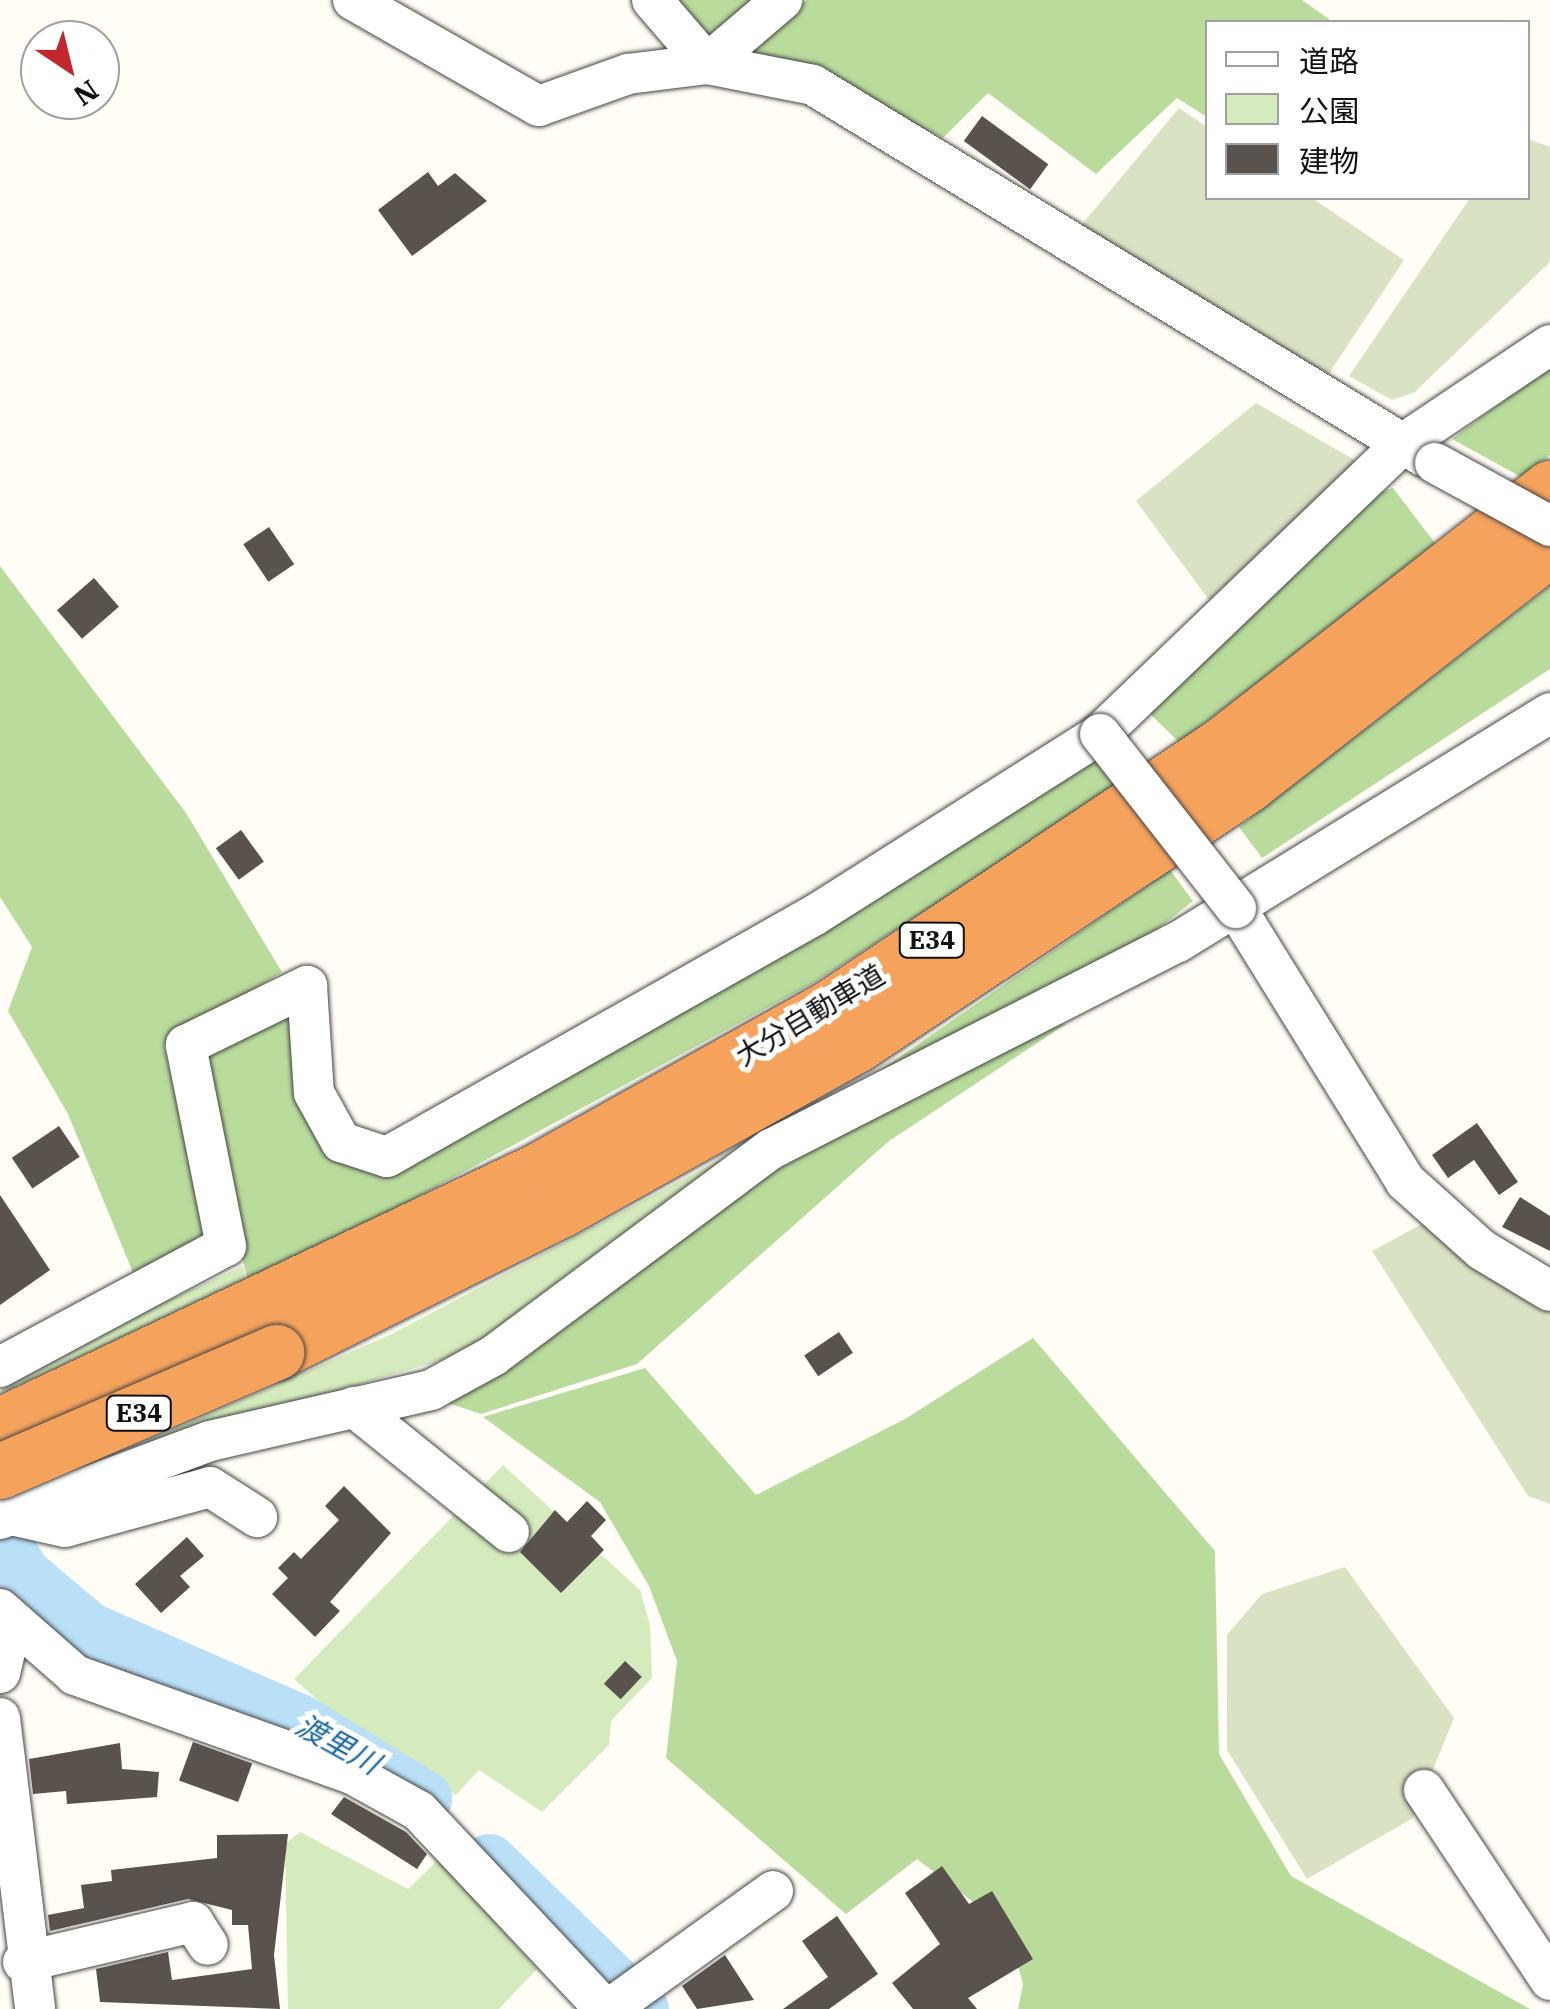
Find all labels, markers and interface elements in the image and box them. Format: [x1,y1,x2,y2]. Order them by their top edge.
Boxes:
north arrow [20,20,120,120]
legend [1205,20,1530,200]
text: 道路 [1299,41,1359,80]
text: N [67,72,106,115]
text: 公園 [1299,91,1359,130]
text: 建物 [1299,141,1359,180]
road number: E34 [897,920,967,960]
street label: 大分自動車道 [729,957,891,1073]
road number: E34 [104,1393,174,1433]
water label: 渡里川 [290,1706,386,1782]

